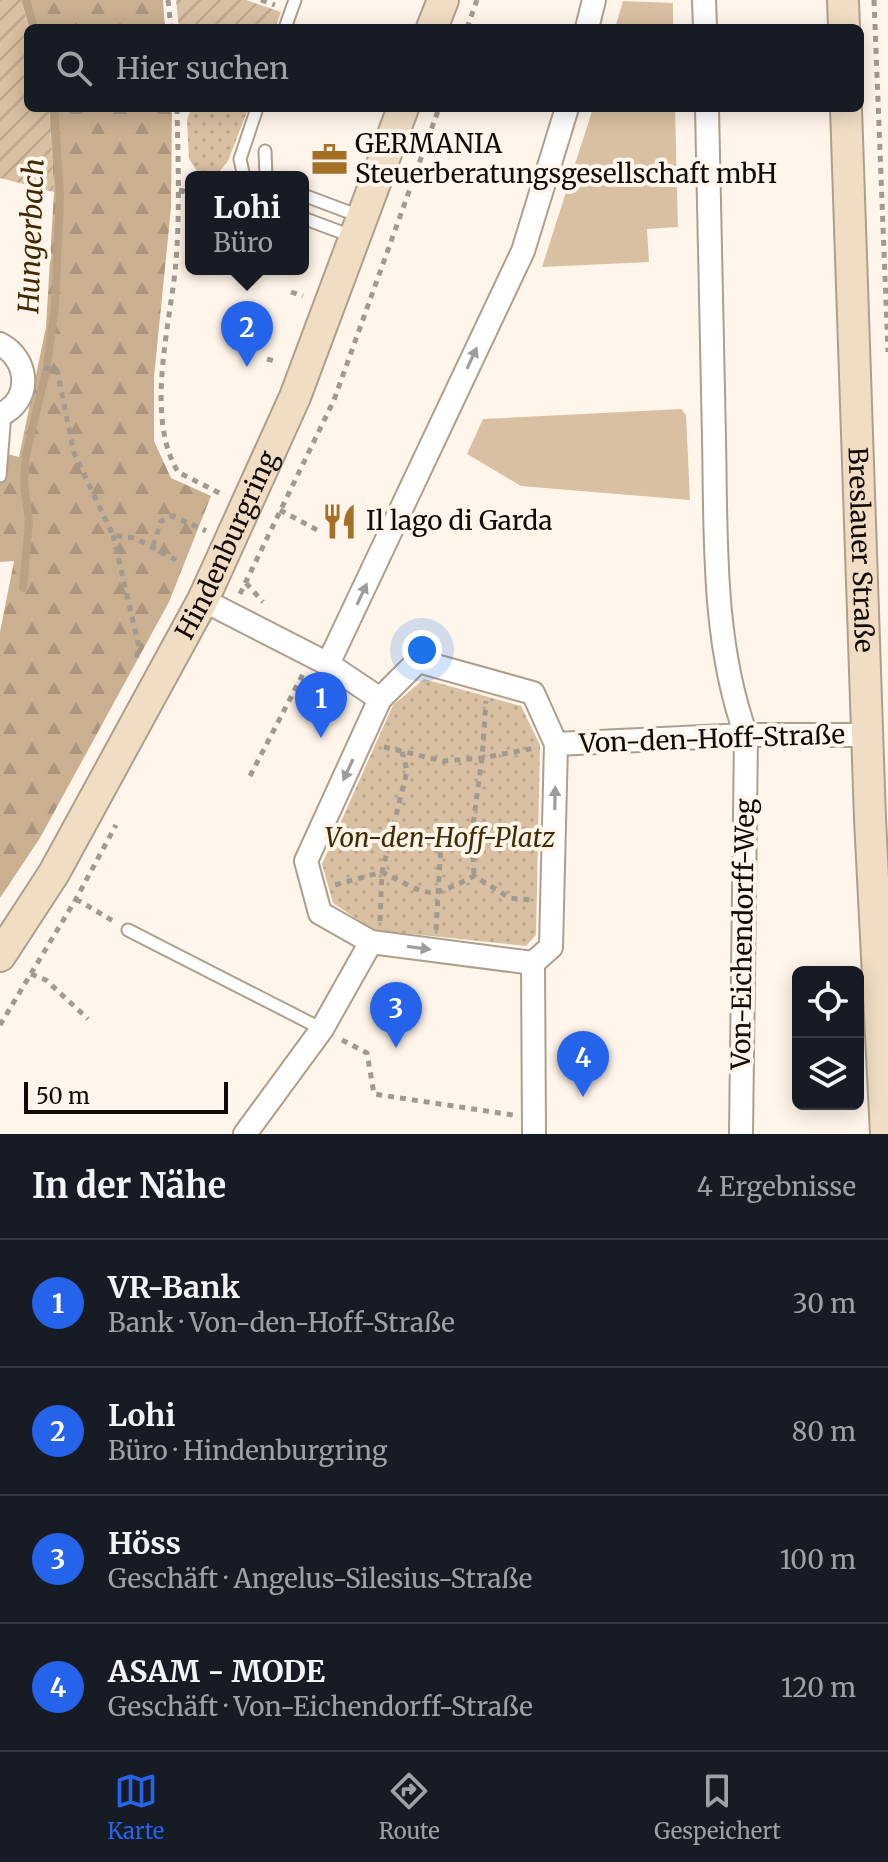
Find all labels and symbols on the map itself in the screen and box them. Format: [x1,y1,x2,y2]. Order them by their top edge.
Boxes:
place label: GERMANIA Steuerberatungsgesellschaft mbH [355,127,777,190]
office icon: GERMANIA Steuerberatungsgesellschaft mbH [310,140,348,178]
water label: Hungerbach [10,158,52,315]
pin: 2 [221,301,273,367]
one-way arrow [465,347,479,370]
street label: Hindenburgring [168,445,285,645]
street label: Breslauer Straße [841,446,881,653]
restaurant icon: Il lago di Garda [321,502,359,540]
place label: Il lago di Garda [366,504,552,537]
one-way arrow [355,582,369,606]
your location [402,630,442,670]
pin: 1 [295,672,347,738]
street label: Von-den-Hoff-Straße [578,717,845,760]
one-way arrow [341,758,354,782]
one-way arrow [549,785,561,810]
street label: Von-Eichendorff-Weg [724,798,761,1071]
park label: Von-den-Hoff-Platz [325,821,556,854]
one-way arrow [407,942,432,955]
pin: 3 [370,982,422,1048]
pin: 4 [557,1031,609,1097]
scale bar [24,1078,228,1114]

